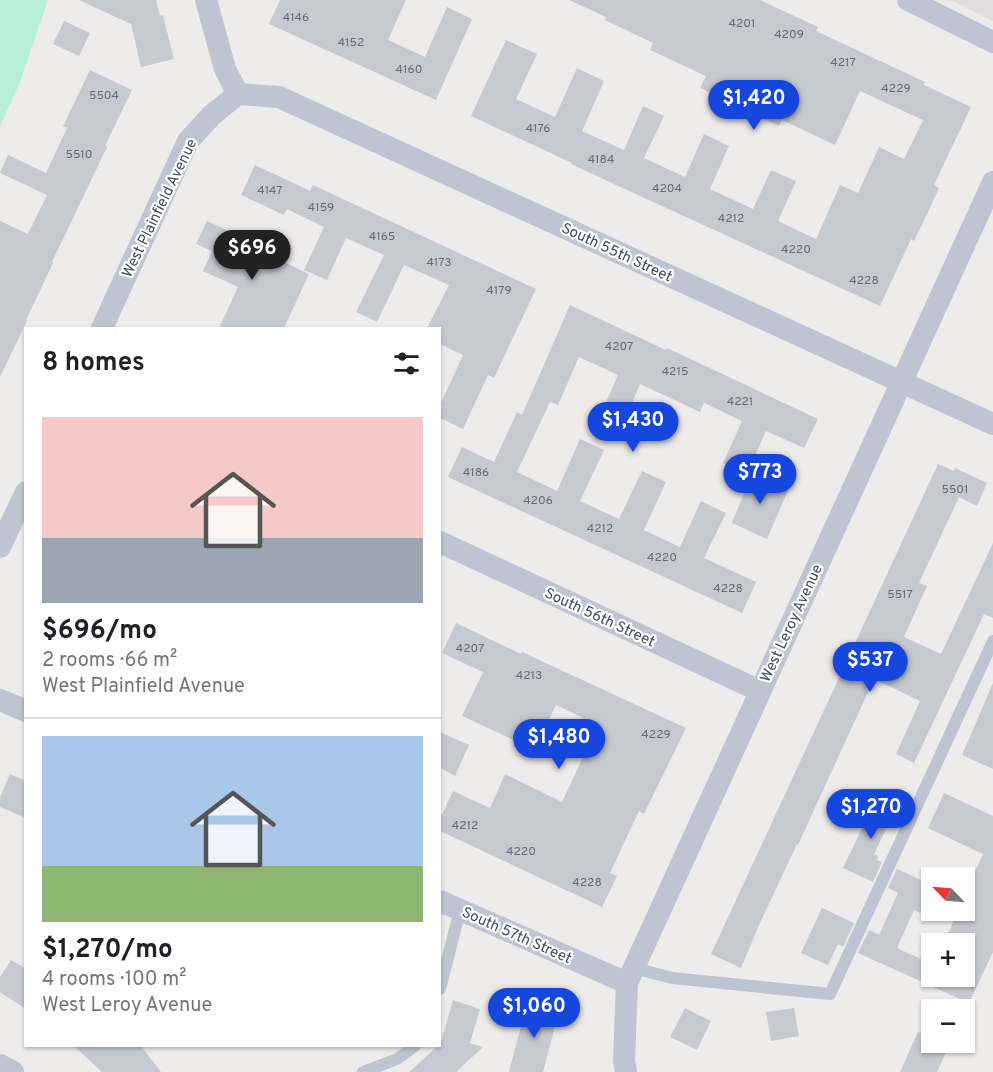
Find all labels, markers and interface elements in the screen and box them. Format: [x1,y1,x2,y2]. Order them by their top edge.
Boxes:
house number: 4146 [283,10,309,26]
house number: 4201 [729,16,755,32]
house number: 4209 [774,27,804,43]
house number: 4152 [338,35,364,51]
house number: 4217 [830,55,856,71]
house number: 4160 [396,62,422,78]
pin: $1,420 [705,80,803,131]
house number: 4229 [881,81,911,97]
text: $1,420 [722,86,786,112]
house number: 5504 [89,88,119,104]
house number: 4176 [526,121,550,137]
street label: West Plainfield Avenue [118,136,202,281]
house number: 5510 [65,147,93,163]
house number: 4184 [588,152,614,168]
house number: 4204 [652,181,682,197]
house number: 4147 [257,183,283,199]
house number: 4159 [308,200,334,216]
house number: 4212 [718,211,744,227]
street label: South 55th Street [558,219,675,287]
house number: 4165 [369,229,395,245]
pin: $696 [216,230,288,281]
text: $696 [228,236,276,262]
house number: 4220 [781,242,811,258]
house number: 4173 [426,255,452,271]
house number: 4228 [849,273,879,289]
house number: 4179 [486,283,512,299]
house number: 4207 [605,339,633,355]
text: 8 homes [42,347,145,380]
icon: filters [390,347,423,380]
house number: 4215 [662,364,688,380]
house number: 4221 [727,394,753,410]
pin: $1,430 [584,402,682,453]
text: $1,430 [602,408,664,434]
pin: $773 [724,454,796,505]
icon: home [179,456,287,564]
text: $773 [737,460,783,486]
house number: 4186 [463,465,489,481]
house number: 5501 [941,482,969,498]
house number: 4206 [523,493,553,509]
house number: 4212 [587,521,613,537]
house number: 4220 [647,550,677,566]
street label: West Leroy Avenue [757,562,828,686]
house number: 4228 [713,581,743,597]
street label: South 56th Street [541,584,658,652]
house number: 5517 [887,587,913,603]
text: $696/mo [42,615,157,648]
house number: 4207 [456,641,484,657]
pin: $537 [834,642,906,693]
text: 2 rooms · 66 m² [42,648,177,674]
text: $537 [847,648,893,674]
house number: 4213 [516,668,542,684]
text: West Plainfield Avenue [42,674,245,700]
pin: $1,480 [510,719,608,770]
text: $1,480 [527,725,591,751]
house number: 4229 [641,727,671,743]
icon: home [179,775,287,883]
pin: $1,270 [822,789,920,840]
text: $1,270 [840,795,902,821]
house number: 4212 [452,818,478,834]
house number: 4220 [506,844,536,860]
north arrow [921,867,975,921]
map controls [921,867,975,1053]
house number: 4228 [572,875,602,891]
street label: South 57th Street [459,904,574,969]
button: + [921,933,975,987]
text: $1,270/mo [42,934,173,967]
text: 4 rooms · 100 m² [42,967,187,993]
pin: $1,060 [485,988,583,1039]
text: West Leroy Avenue [42,993,212,1019]
text: $1,060 [502,994,566,1020]
button: − [921,999,975,1053]

